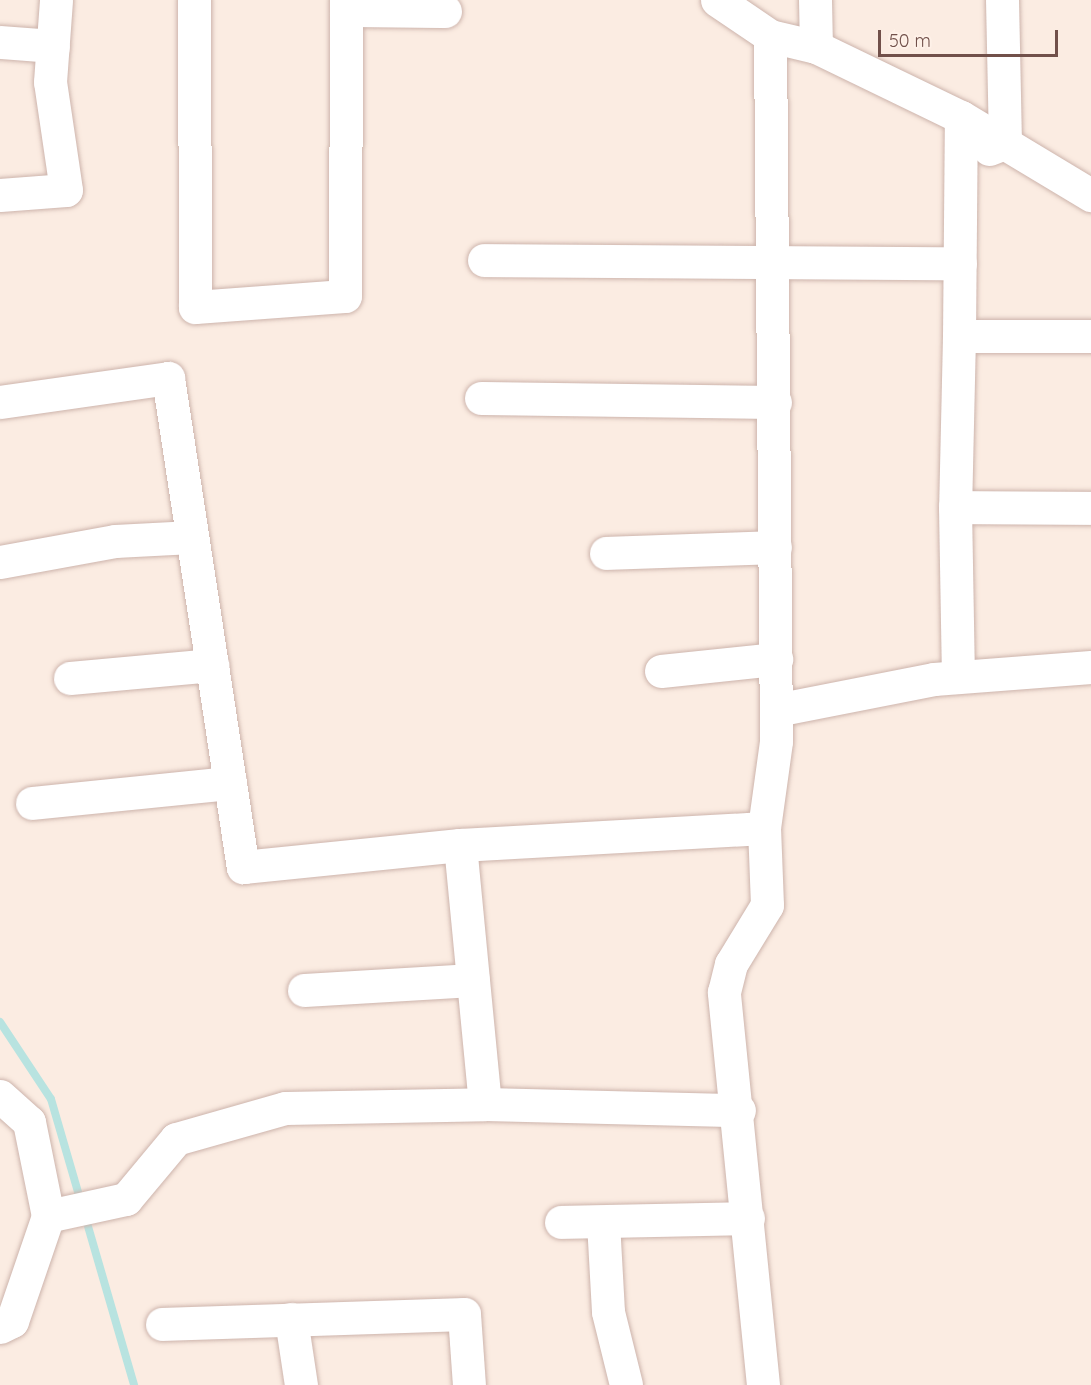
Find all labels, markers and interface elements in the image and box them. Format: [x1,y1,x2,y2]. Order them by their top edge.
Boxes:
scale bar [881,18,1061,56]
text: 50 m [889,29,931,52]

